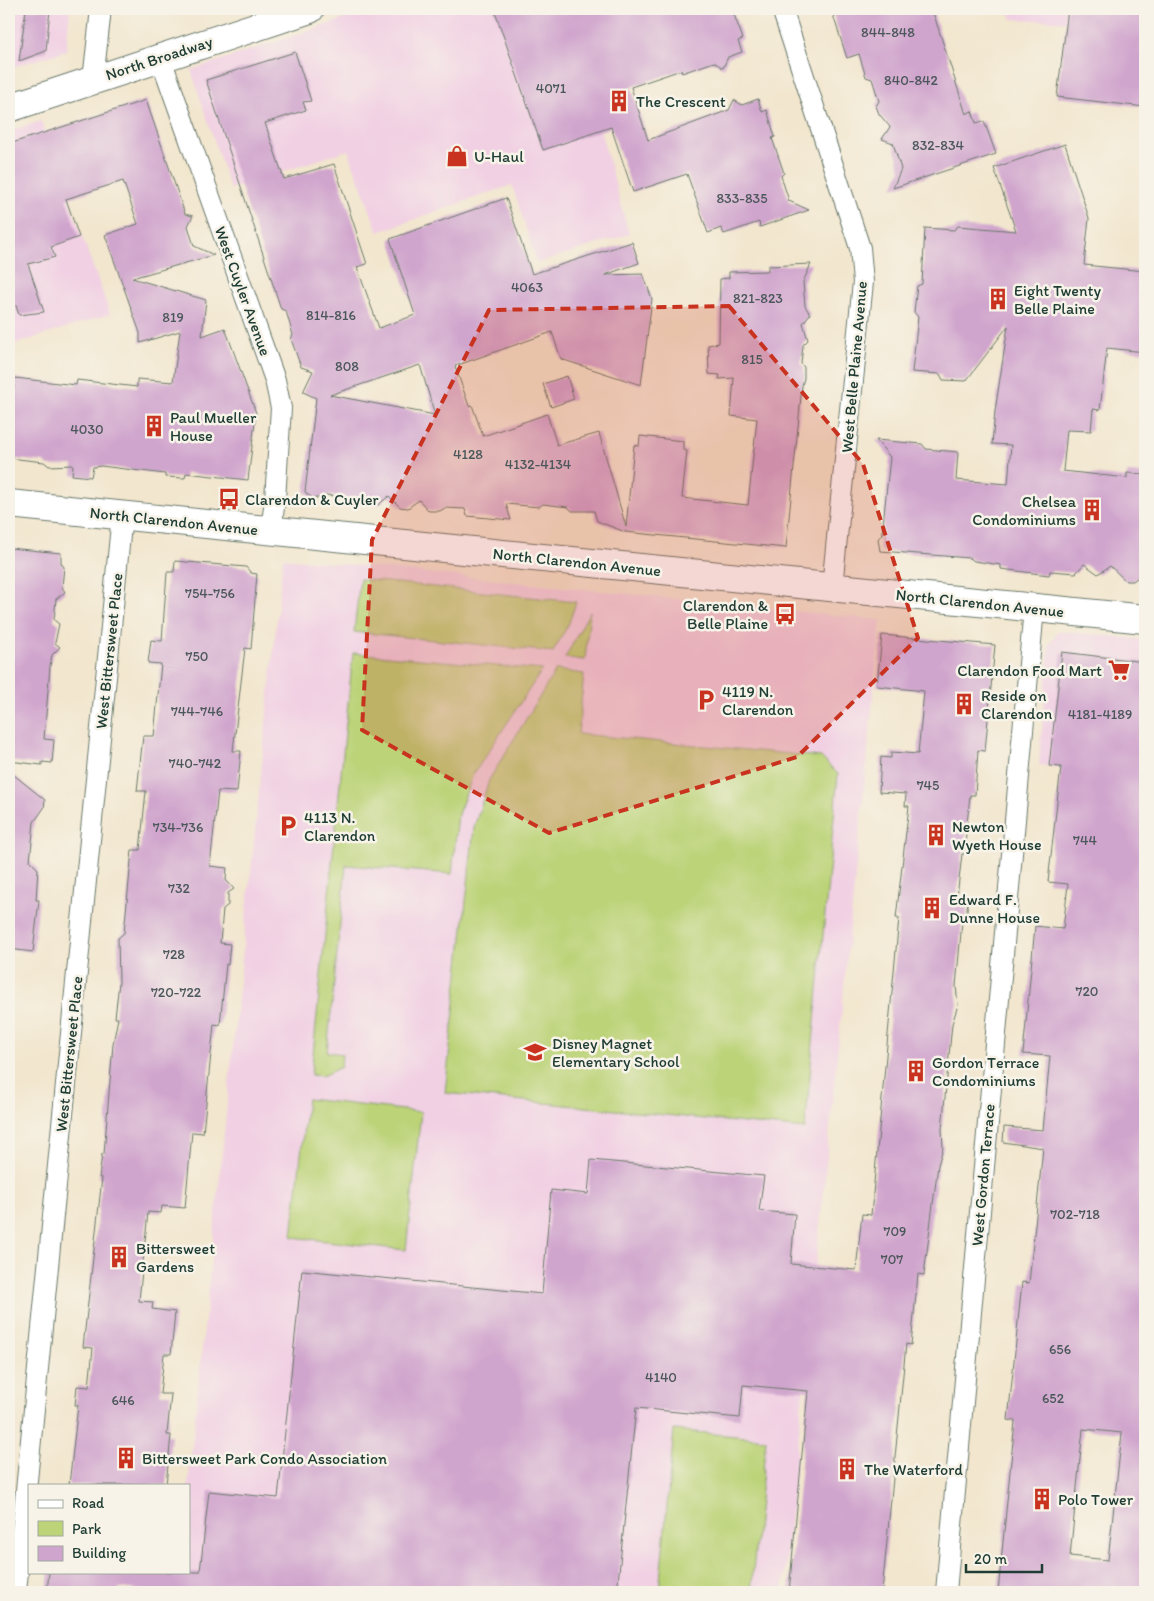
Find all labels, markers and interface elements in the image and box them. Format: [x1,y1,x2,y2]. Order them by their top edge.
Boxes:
house number: 844-848 [861,24,915,41]
street label: North Broadway [103,32,215,84]
house number: 840-842 [884,72,939,89]
house number: 4071 [536,80,567,97]
building icon: The Crescent [606,88,632,114]
place label: The Crescent [636,92,726,111]
house number: 832-834 [912,137,965,154]
shop icon: U-Haul [444,143,470,169]
place label: U-Haul [474,147,524,166]
house number: 833-835 [716,190,768,207]
street label: West Cuyler Avenue [211,224,275,359]
house number: 4063 [511,279,543,296]
street label: West Belle Plaine Avenue [837,280,871,454]
place label: Eight Twenty Belle Plaine [1014,281,1101,318]
building icon: Eight Twenty Belle Plaine [985,286,1011,312]
house number: 821-823 [733,290,783,307]
house number: 814-816 [306,307,356,324]
house number: 819 [162,309,184,326]
house number: 815 [741,351,763,368]
house number: 808 [335,358,359,375]
place label: Paul Mueller House [170,408,257,445]
building icon: Paul Mueller House [141,413,167,439]
house number: 4030 [70,421,104,438]
house number: 4128 [453,446,483,463]
house number: 4132-4134 [505,456,572,473]
bus stop icon: Clarendon & Cuyler [216,486,242,512]
place label: Clarendon & Cuyler [245,490,379,509]
place label: Chelsea Condominiums [972,492,1077,529]
building icon: Chelsea Condominiums [1079,497,1105,523]
street label: North Clarendon Avenue [89,503,259,539]
street label: North Clarendon Avenue [492,544,662,580]
street label: West Bittersweet Place [91,572,127,730]
house number: 754-756 [185,585,235,602]
street label: North Clarendon Avenue [895,585,1065,621]
place label: Clarendon & Belle Plaine [683,596,769,633]
bus stop icon: Clarendon & Belle Plaine [772,601,798,627]
house number: 750 [186,648,208,665]
supermarket icon: Clarendon Food Mart [1106,657,1132,683]
place label: Clarendon Food Mart [957,661,1102,680]
place label: 4119 N. Clarendon [722,682,794,719]
place label: Reside on Clarendon [981,686,1053,723]
parking icon: 4119 N. Clarendon [693,687,719,713]
building icon: Reside on Clarendon [951,691,977,717]
house number: 744-746 [171,703,223,720]
house number: 4181-4189 [1068,706,1132,723]
house number: 740-742 [169,755,222,772]
house number: 745 [917,777,939,794]
place label: 4113 N. Clarendon [304,808,376,845]
parking icon: 4113 N. Clarendon [275,813,301,839]
place label: Newton Wyeth House [952,817,1042,854]
house number: 734-736 [153,819,203,836]
building icon: Newton Wyeth House [923,822,949,848]
house number: 744 [1073,832,1097,849]
house number: 732 [168,880,191,897]
place label: Edward F. Dunne House [949,890,1040,927]
building icon: Edward F. Dunne House [919,895,945,921]
house number: 728 [163,946,185,963]
street label: West Bittersweet Place [51,975,87,1133]
house number: 720 [1076,983,1098,1000]
house number: 720-722 [151,984,202,1001]
place label: Disney Magnet Elementary School [552,1034,680,1071]
school or university icon: Disney Magnet Elementary School [522,1039,548,1065]
place label: Gordon Terrace Condominiums [932,1053,1039,1090]
building icon: Gordon Terrace Condominiums [903,1058,929,1084]
street label: West Gordon Terrace [967,1103,999,1247]
house number: 702-718 [1050,1206,1100,1223]
house number: 709 [884,1223,906,1240]
place label: Bittersweet Gardens [136,1239,215,1276]
building icon: Bittersweet Gardens [106,1244,132,1270]
house number: 707 [881,1251,903,1268]
house number: 656 [1049,1341,1071,1358]
house number: 4140 [645,1369,677,1386]
house number: 652 [1042,1390,1065,1407]
house number: 646 [111,1392,135,1409]
building icon: Bittersweet Park Condo Association [113,1445,139,1471]
place label: Bittersweet Park Condo Association [142,1449,387,1468]
building icon: The Waterford [834,1456,860,1482]
place label: The Waterford [864,1460,963,1479]
legend [28,1484,190,1574]
building icon: Polo Tower [1029,1486,1055,1512]
place label: Polo Tower [1058,1490,1134,1509]
text: Road [72,1494,105,1512]
text: Park [72,1520,102,1538]
scale bar [966,1541,1043,1573]
text: Building [72,1544,126,1562]
text: 20 m [974,1550,1008,1568]

